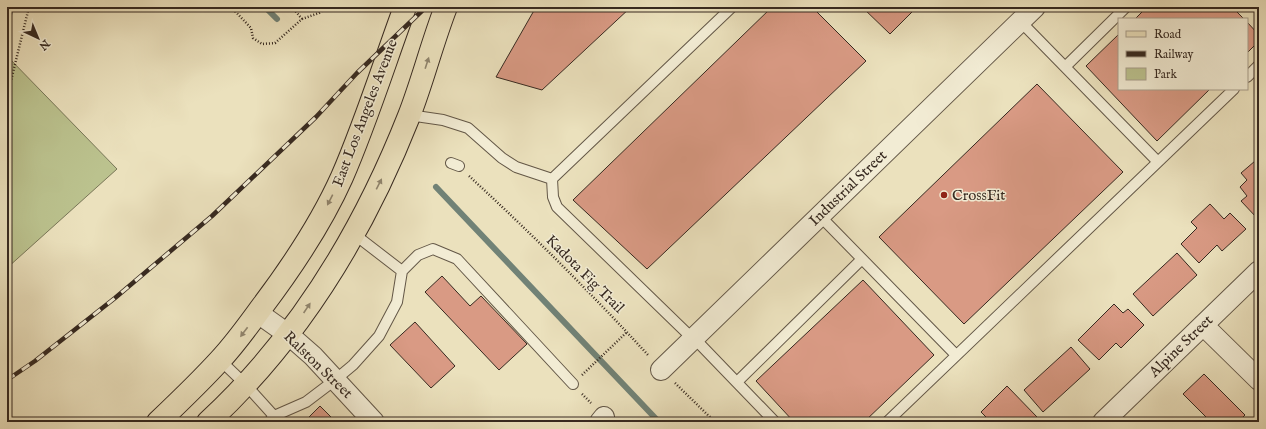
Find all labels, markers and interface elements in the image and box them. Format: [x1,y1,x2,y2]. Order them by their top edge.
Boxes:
north arrow [18,18,58,58]
legend [1118,18,1248,90]
text: Road [1154,27,1182,42]
text: N [36,35,53,53]
street label: East Los Angeles Avenue [328,36,402,189]
text: Railway [1154,47,1193,62]
one-way arrow [424,57,430,69]
text: Park [1154,67,1177,82]
street label: Industrial Street [805,146,891,230]
one-way arrow [376,178,382,190]
place label: CrossFit [952,186,1005,205]
marker: CrossFit [939,190,949,200]
one-way arrow [327,194,333,205]
street label: Kadota Fig Trail [542,231,629,318]
one-way arrow [303,303,311,313]
street label: Alpine Street [1144,311,1217,382]
one-way arrow [240,326,248,337]
street label: Ralston Street [279,327,357,403]

